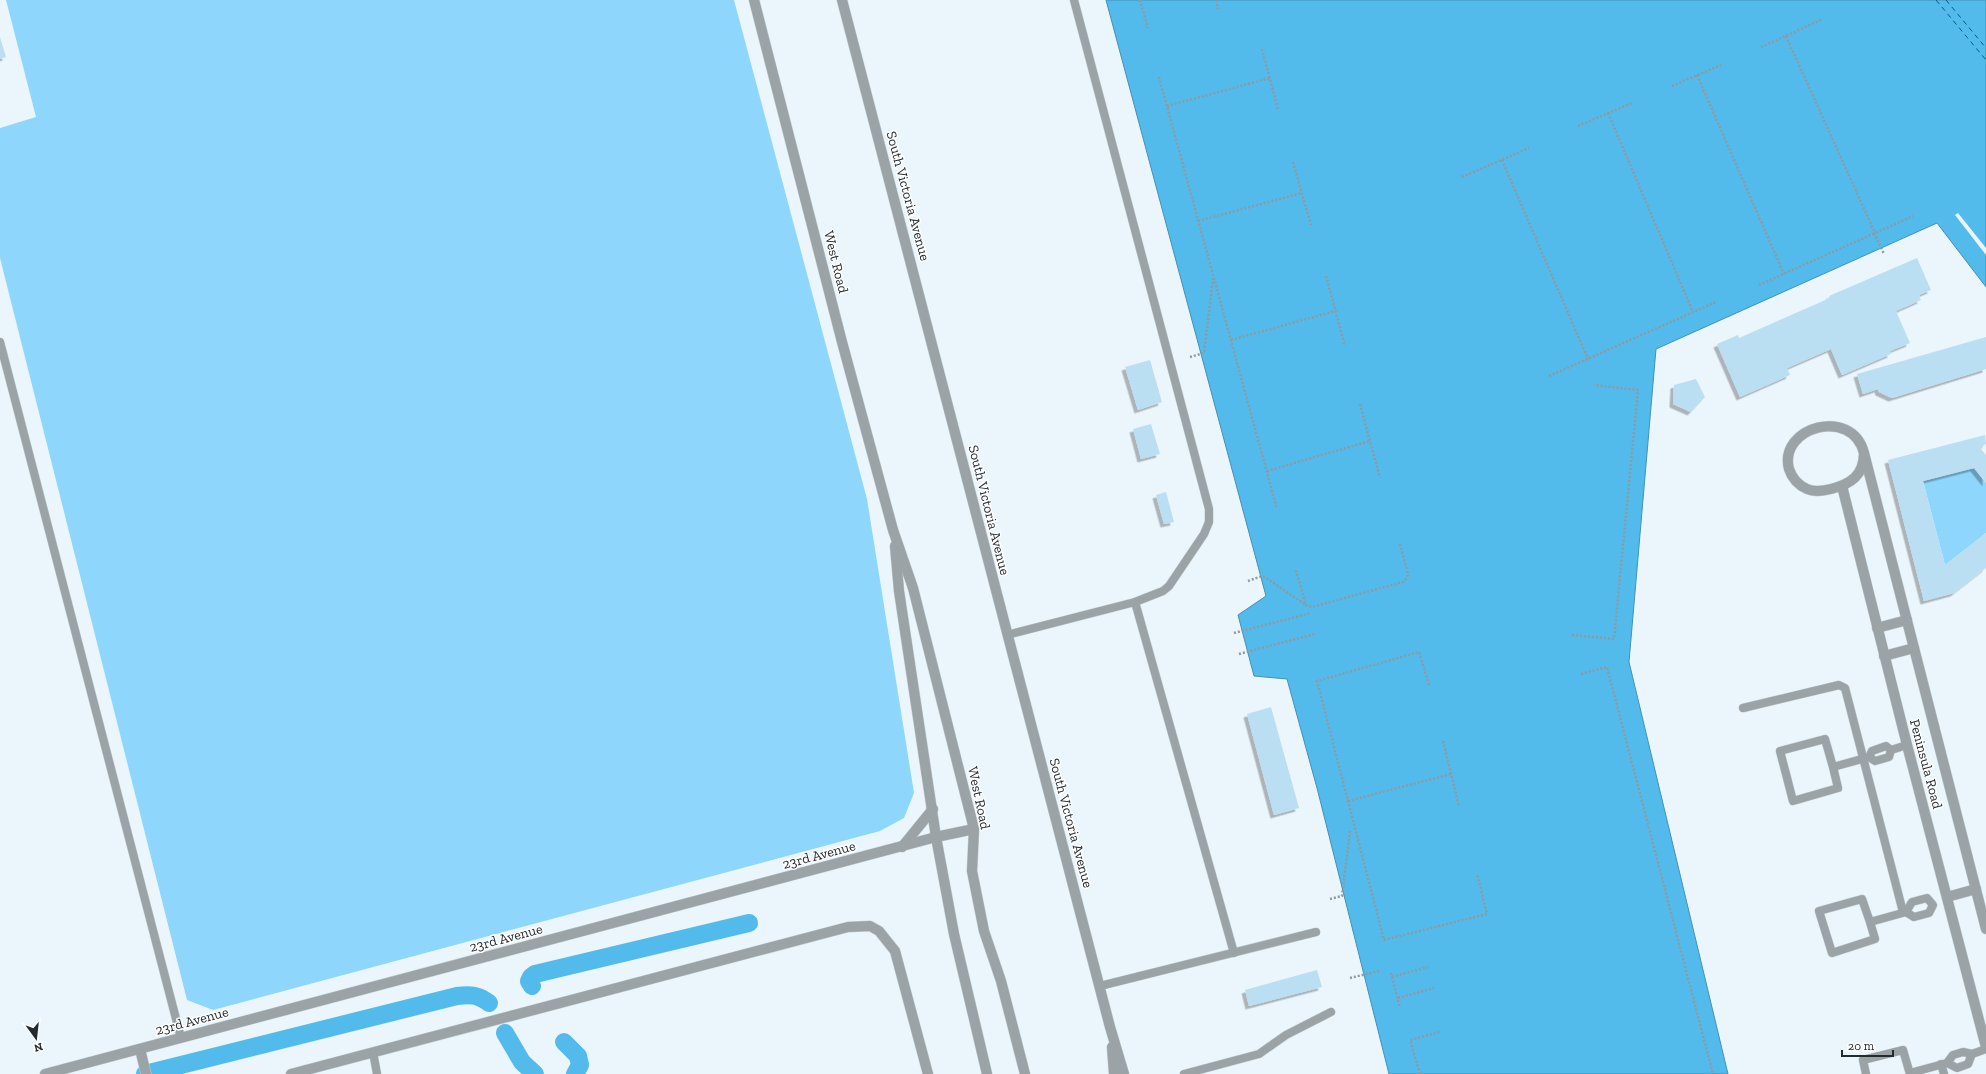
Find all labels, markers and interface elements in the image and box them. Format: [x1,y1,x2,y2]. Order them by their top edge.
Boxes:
street label: South Victoria Avenue [883,129,934,263]
street label: West Road [820,229,852,295]
street label: South Victoria Avenue [965,443,1013,577]
street label: Peninsula Road [1906,717,1946,811]
street label: South Victoria Avenue [1046,756,1097,890]
street label: West Road [964,765,994,831]
street label: 23rd Avenue [781,837,858,873]
street label: 23rd Avenue [468,920,545,956]
street label: 23rd Avenue [154,1003,231,1039]
north arrow [16,1018,56,1058]
scale bar [1842,1032,1893,1058]
text: 20 m [1848,1039,1875,1053]
text: N [32,1040,44,1055]

